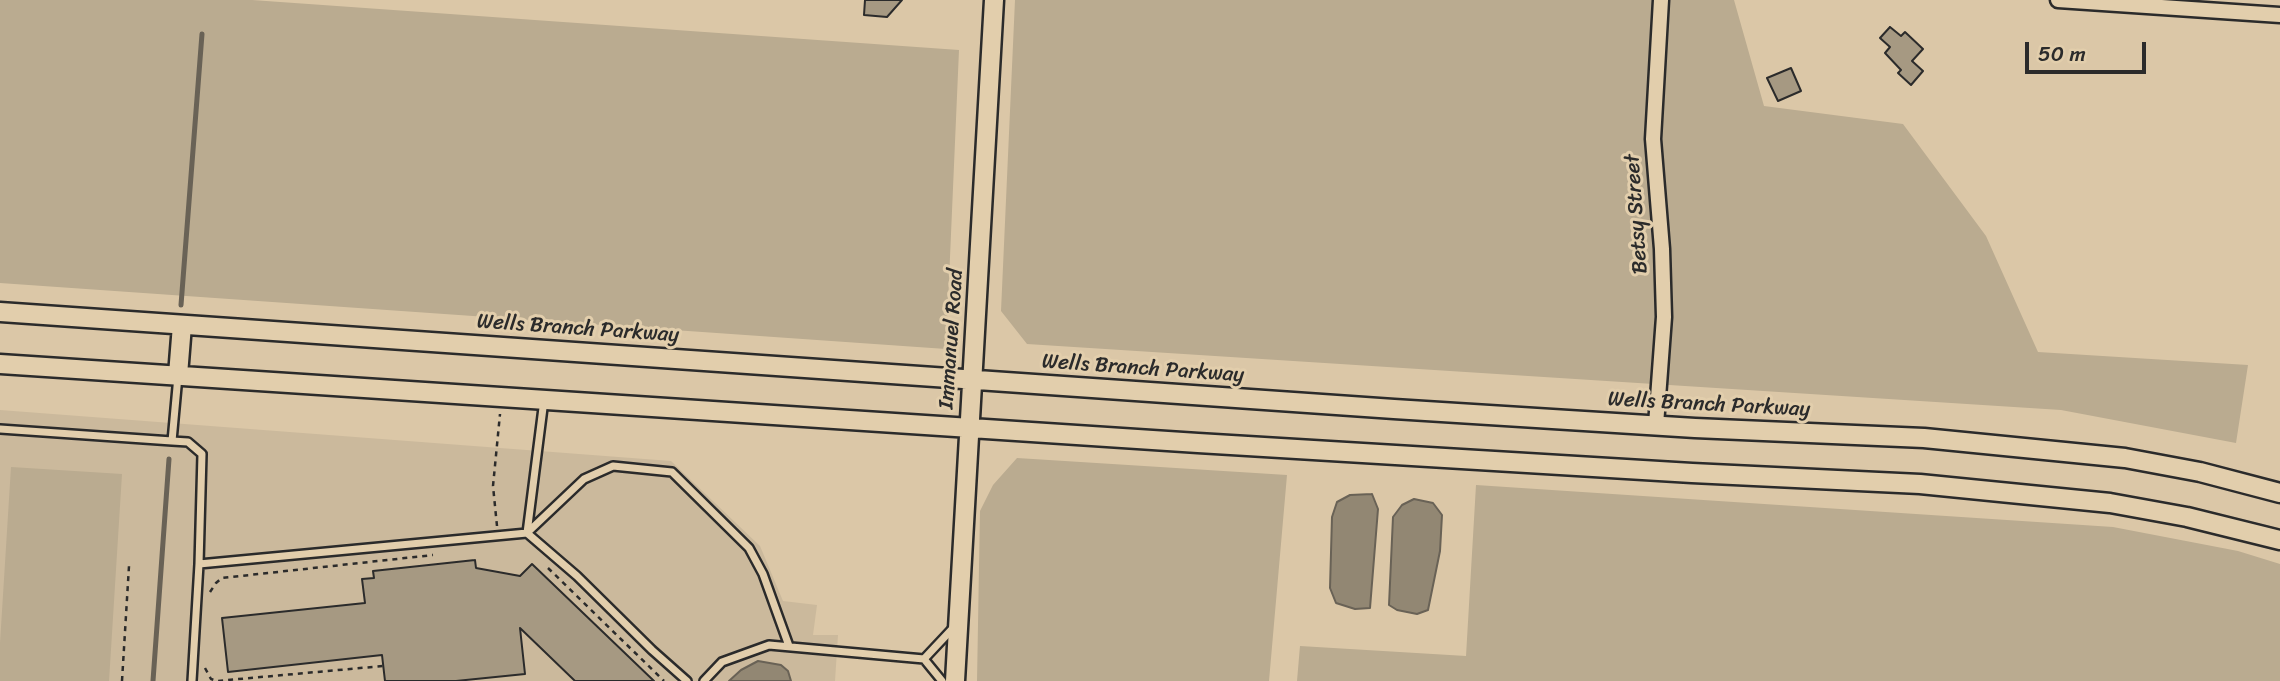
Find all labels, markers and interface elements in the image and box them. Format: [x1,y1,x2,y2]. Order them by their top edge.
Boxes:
scale bar [2028,28,2149,72]
text: 50 m [2038,35,2086,73]
street label: Betsy Street [1620,153,1654,275]
street label: Immanuel Road [935,268,969,410]
street label: Wells Branch Parkway [476,309,680,349]
street label: Wells Branch Parkway [1041,349,1245,389]
street label: Wells Branch Parkway [1607,387,1811,423]

